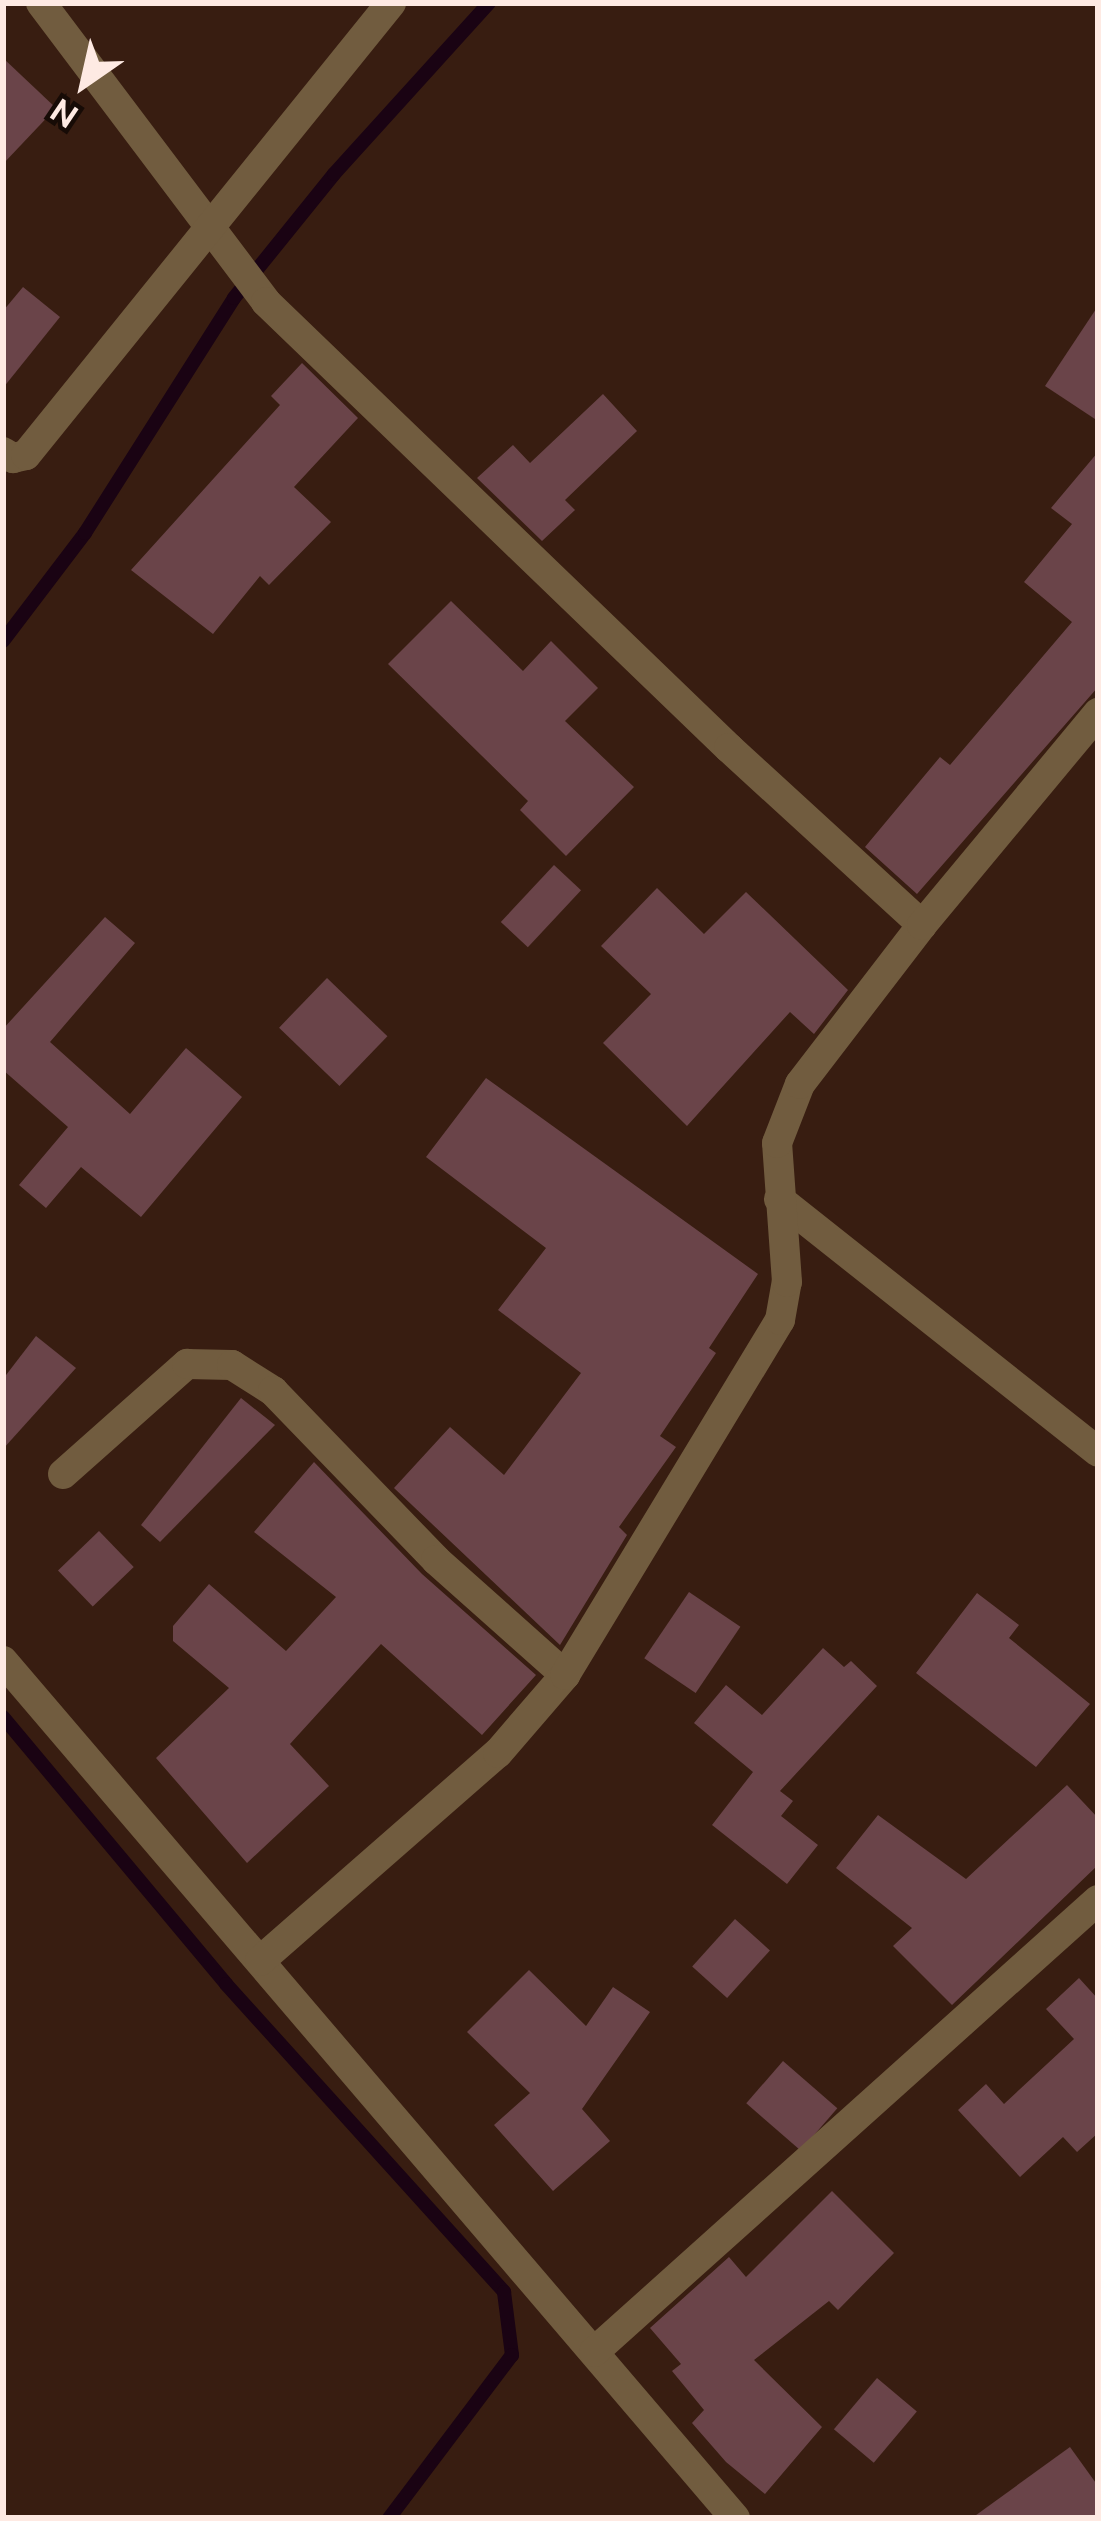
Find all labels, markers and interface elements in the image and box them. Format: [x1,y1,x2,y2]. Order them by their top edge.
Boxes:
north arrow [24,24,144,144]
text: N [43,92,84,136]

